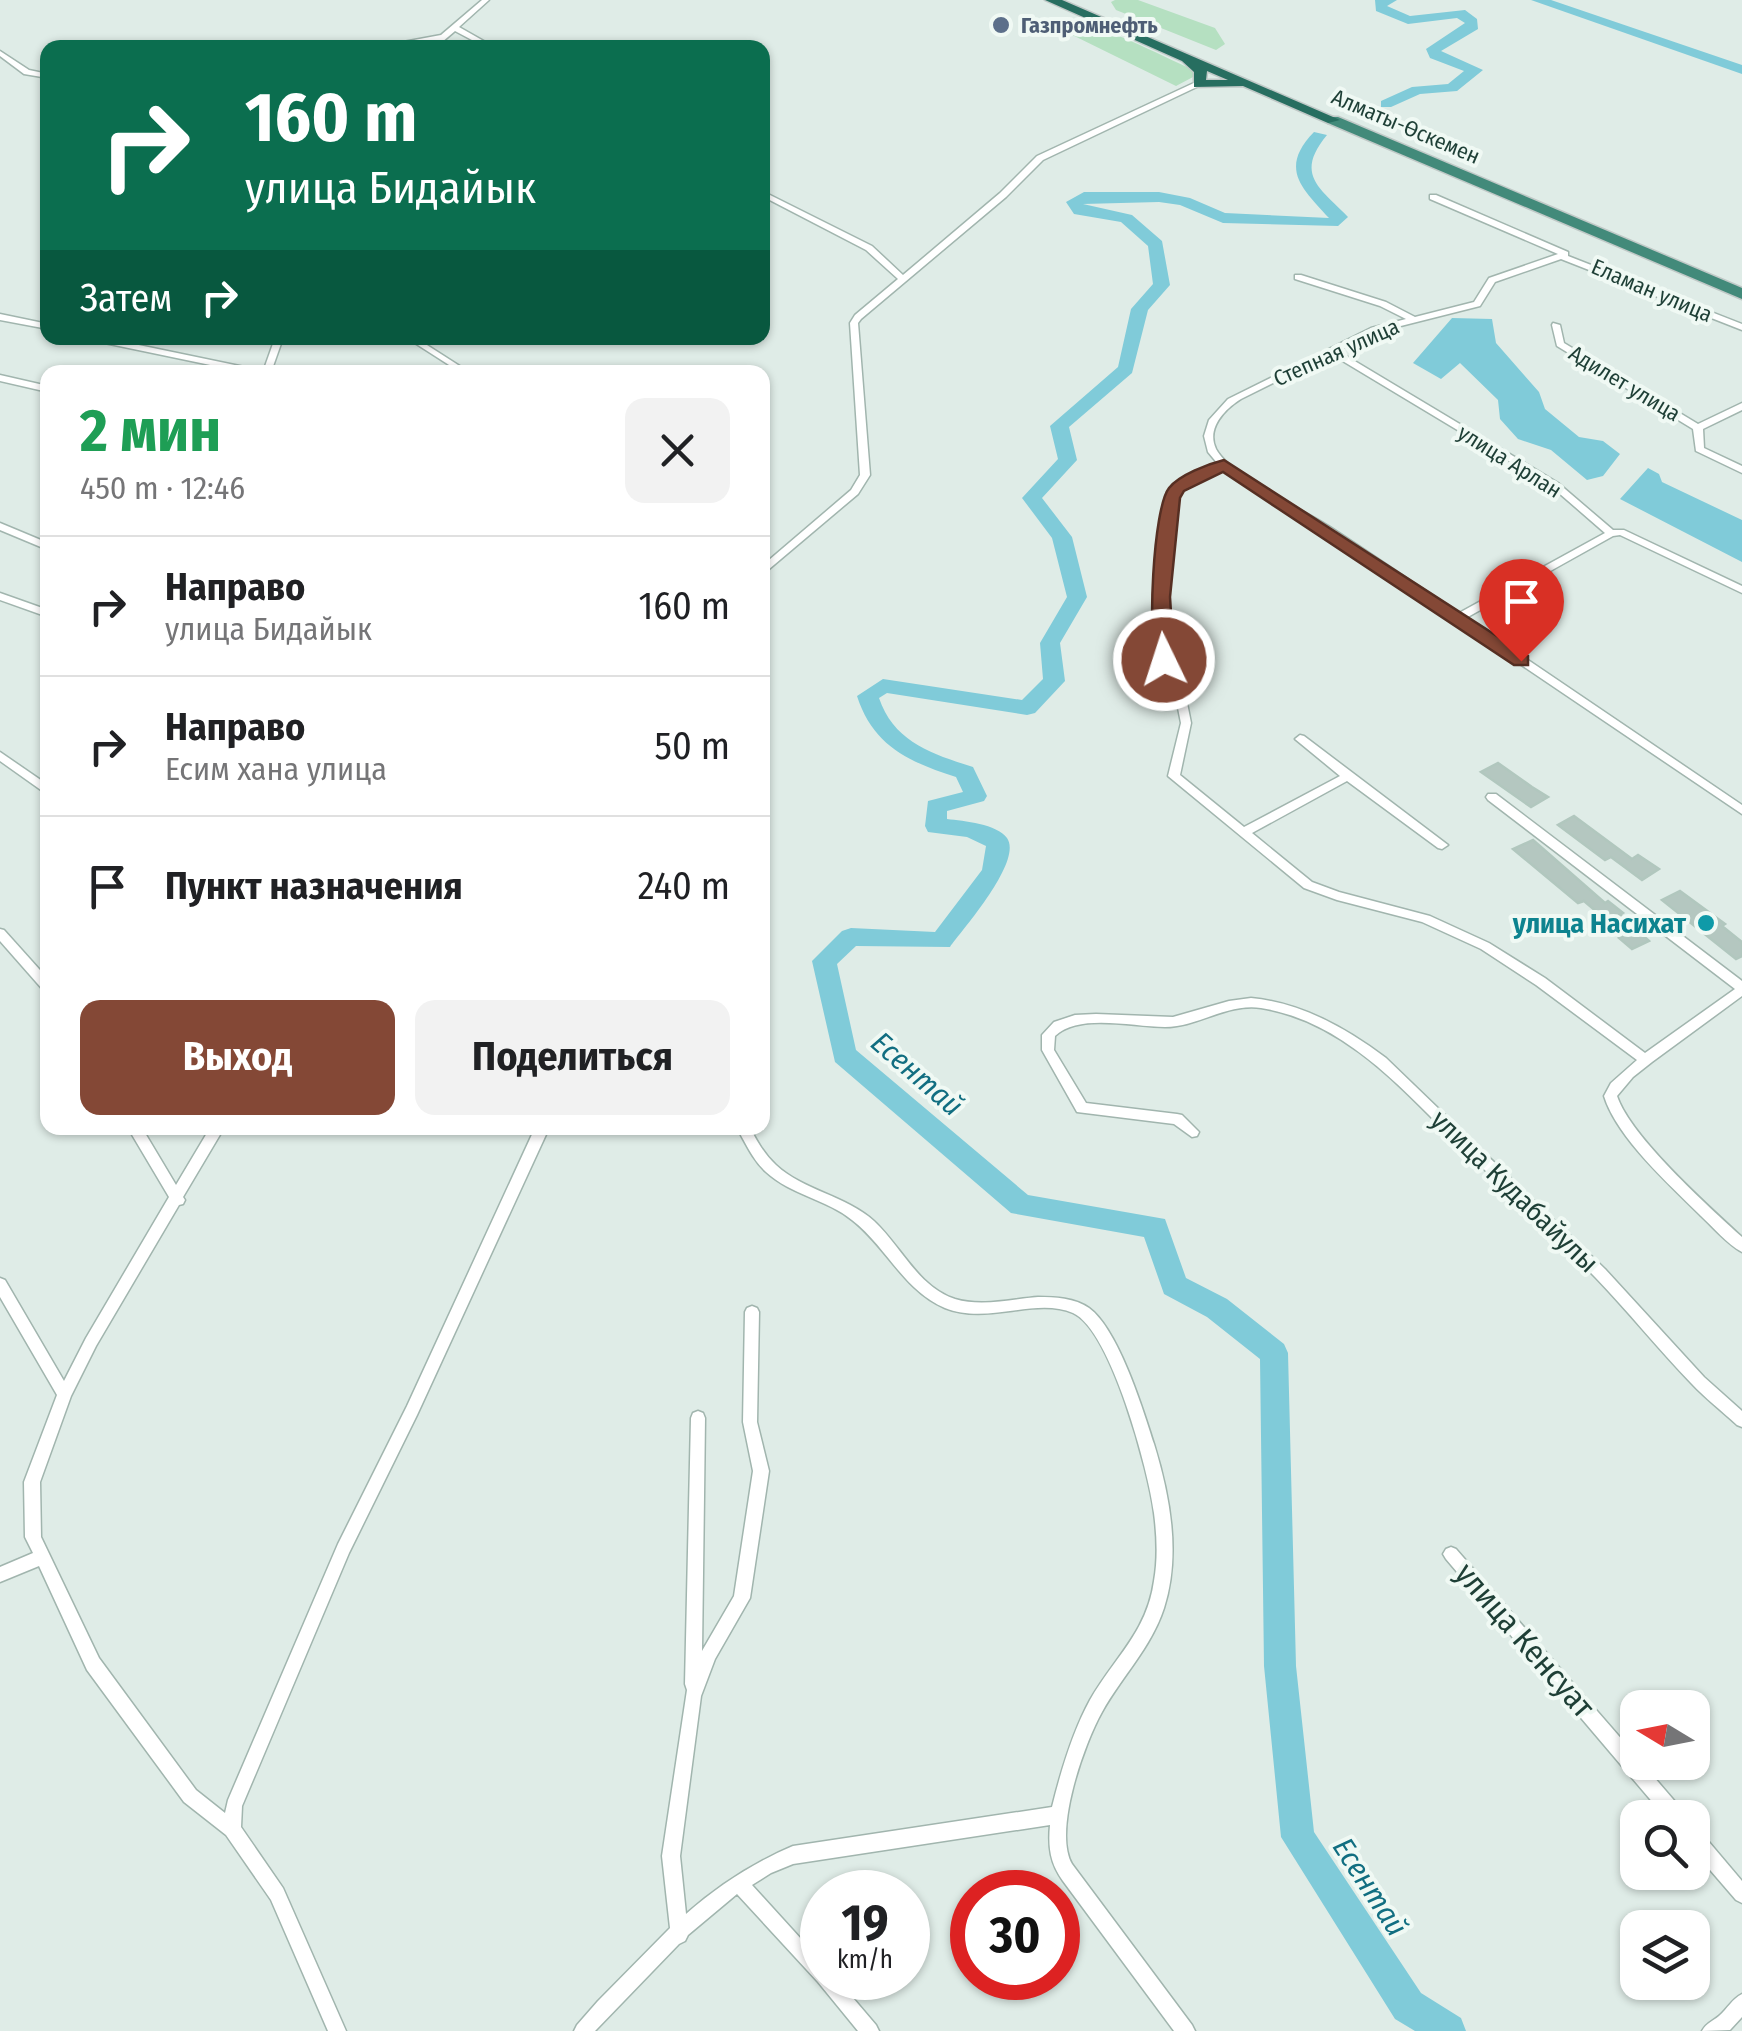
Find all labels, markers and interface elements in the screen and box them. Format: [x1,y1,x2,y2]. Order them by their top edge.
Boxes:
place label: Газпромнефть [1021,12,1158,39]
marker: Газпромнефть [990,14,1012,36]
text: 160 m [245,76,417,160]
icon: right [80,80,210,210]
street label: Алматы-Өскемен [1328,83,1484,170]
text: улица Бидайык [245,161,536,215]
street label: Еламан улица [1587,253,1716,328]
icon: right [192,270,247,325]
text: Затем [80,275,172,321]
street label: Степная улица [1269,313,1403,392]
street label: Адилет улица [1564,340,1685,427]
text: 2 мин [80,395,221,467]
button: close [625,398,730,503]
street label: улица Арлан [1453,419,1567,504]
text: 450 m · 12:46 [80,469,245,507]
pin [1479,559,1564,662]
text: Направо [165,564,305,610]
icon: arrive [1494,574,1549,629]
icon: right [80,579,135,634]
text: 160 m [638,583,730,629]
position arrow [1112,608,1216,712]
text: улица Бидайык [165,610,372,648]
text: Направо [165,704,305,750]
icon: right [80,719,135,774]
text: 50 m [655,723,730,769]
text: Есим хана улица [165,750,387,788]
icon: arrive [80,859,135,914]
text: Пункт назначения [165,863,463,909]
text: 240 m [638,863,730,909]
place label: улица Насихат [1512,907,1687,940]
marker: улица Насихат [1695,912,1717,934]
button: Выход [80,1000,395,1115]
button: Поделиться [415,1000,730,1115]
water label: Есентай [864,1024,970,1124]
street label: улица Кудабайулы [1424,1103,1605,1280]
street label: улица Кенсуат [1447,1555,1603,1725]
north arrow [1620,1690,1710,1780]
map controls [1620,1690,1710,2000]
button: search [1620,1800,1710,1890]
water label: Есентай [1325,1831,1415,1943]
speed limit sign: 30 [950,1870,1080,2000]
text: 19 [841,1893,888,1953]
button: layers [1620,1910,1710,2000]
text: km/h [837,1945,893,1975]

